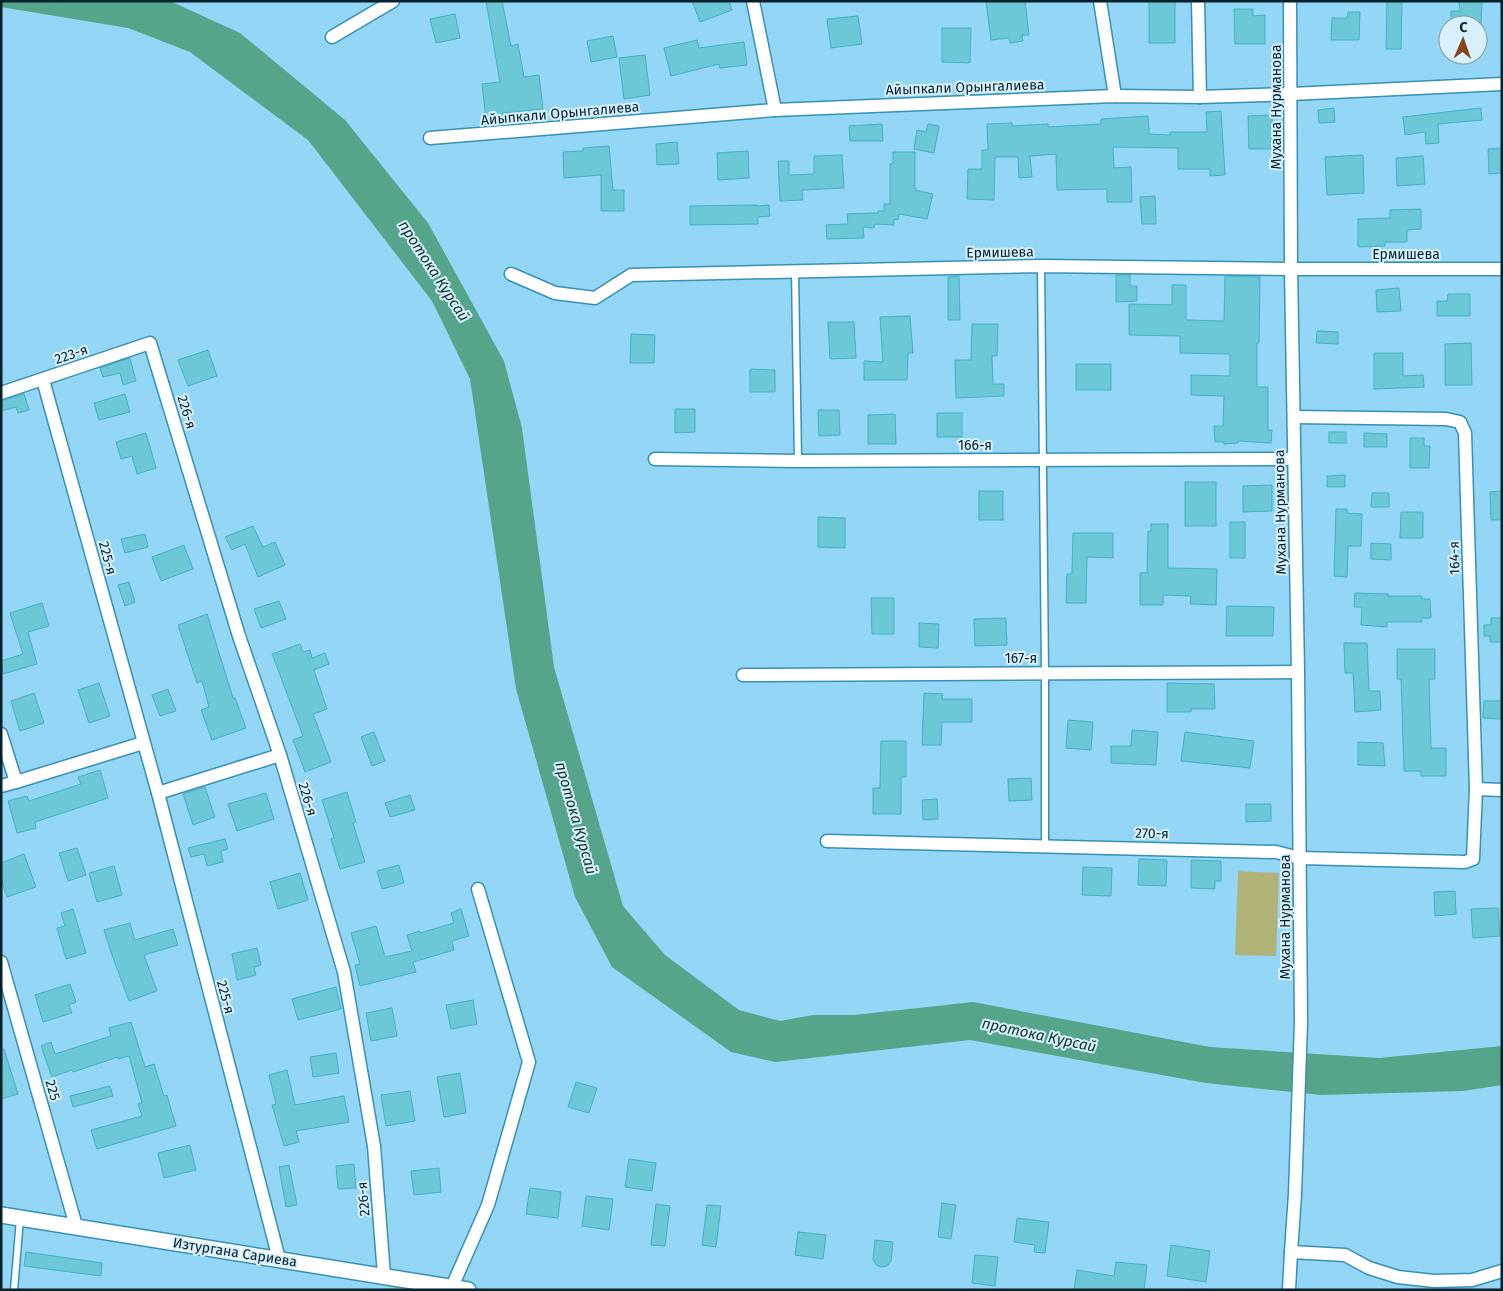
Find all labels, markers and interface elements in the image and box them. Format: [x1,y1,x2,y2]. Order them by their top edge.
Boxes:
north arrow [1438,15,1488,65]
text: С [1459,19,1468,36]
street label: Мухана Нурманова [1268,44,1285,170]
street label: Айыпкали Орынгалиева [885,76,1045,99]
street label: Айыпкали Орынгалиева [480,98,640,129]
water label: протока Курсай [395,217,473,325]
street label: Ермишева [966,243,1034,262]
street label: Ермишева [1372,246,1440,263]
street label: 223-я [52,341,90,368]
street label: 226-я [173,393,200,431]
street label: 166-я [958,437,992,454]
street label: Мухана Нурманова [1271,449,1290,575]
street label: 225-я [95,539,120,577]
street label: 164-я [1445,541,1464,575]
street label: 167-я [1005,650,1037,667]
water label: протока Курсай [551,760,601,876]
street label: 226-я [294,780,321,818]
street label: 270-я [1135,825,1169,842]
street label: Мухана Нурманова [1277,854,1294,980]
street label: 225-я [213,978,238,1016]
water label: протока Курсай [980,1014,1098,1056]
street label: 225 [41,1078,64,1103]
street label: 226-я [354,1181,373,1217]
street label: Изтургана Сариева [172,1234,298,1271]

